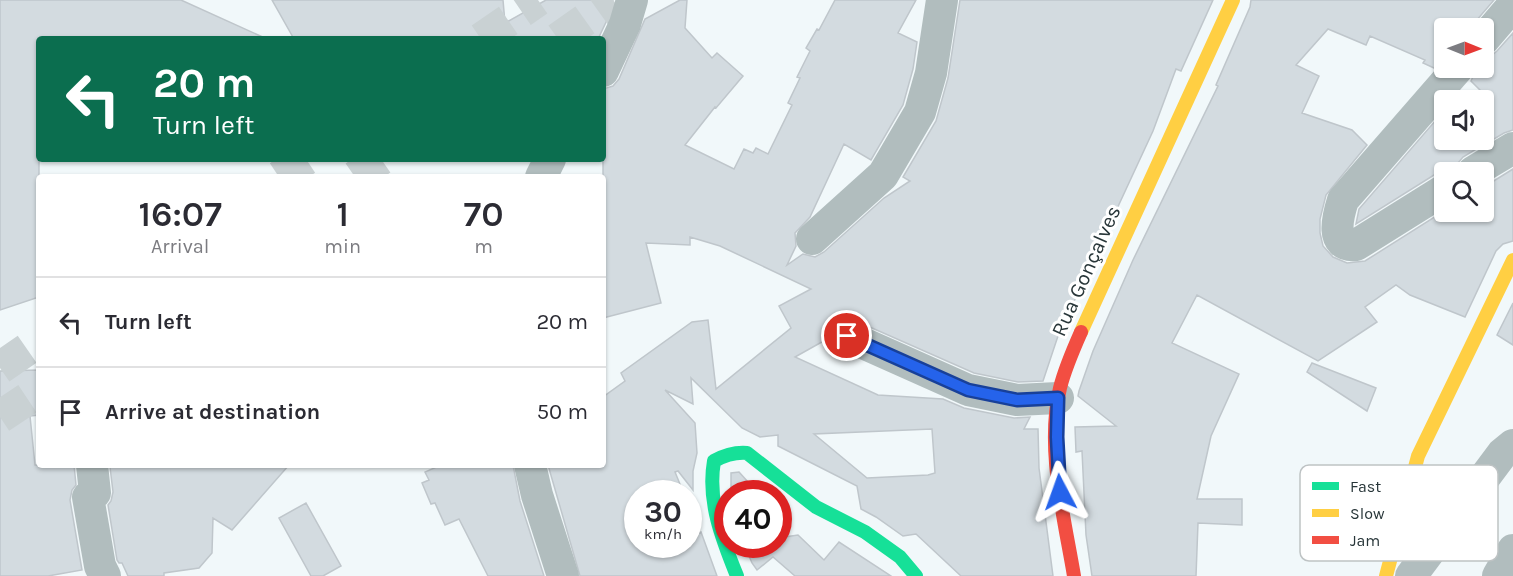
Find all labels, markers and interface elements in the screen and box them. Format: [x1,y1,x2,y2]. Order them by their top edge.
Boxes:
north arrow [1434,18,1494,78]
map controls [1434,18,1494,222]
text: 20 m [153,58,255,108]
icon: left [54,60,132,138]
button: sound [1434,90,1494,150]
text: Turn left [153,109,254,141]
button: search [1434,162,1494,222]
text: 16:07 [138,193,222,235]
text: 1 [336,193,349,235]
text: 70 [464,193,504,235]
street label: Rua Gonçalves [1046,202,1126,340]
text: Arrival [151,235,209,258]
text: min [324,235,361,258]
text: m [474,235,493,258]
icon: left [54,306,87,339]
text: Turn left [105,309,192,335]
text: 20 m [536,309,588,335]
pin [821,310,872,361]
icon: arrive [830,319,863,352]
icon: arrive [54,396,87,429]
text: Arrive at destination [105,399,320,425]
text: 50 m [537,399,588,425]
position arrow [1028,460,1092,524]
legend [1300,465,1498,561]
text: Fast [1350,477,1381,496]
speed limit sign: 40 [714,480,792,558]
text: 30 [644,494,682,530]
text: Slow [1350,504,1385,523]
text: km/h [644,525,682,543]
text: Jam [1350,531,1380,550]

